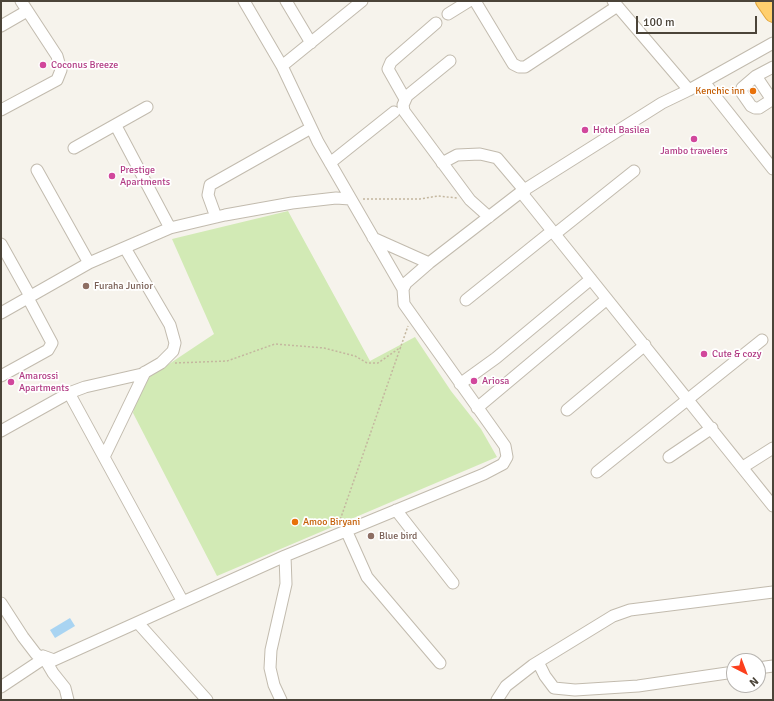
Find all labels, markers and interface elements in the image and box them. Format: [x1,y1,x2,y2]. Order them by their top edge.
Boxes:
scale bar [638,8,759,34]
text: 100 m [643,15,675,30]
place label: Coconus Breeze [51,59,118,71]
marker: Coconus Breeze [38,60,48,70]
place label: Kenchic inn [695,85,745,97]
marker: Kenchic inn [748,86,758,96]
place label: Hotel Basilea [593,124,650,136]
marker: Hotel Basilea [580,125,590,135]
marker: Jambo travelers [689,134,699,144]
place label: Jambo travelers [660,145,728,157]
place label: Prestige Apartments [120,164,170,188]
marker: Prestige Apartments [107,171,117,181]
place label: Furaha Junior [94,280,153,292]
marker: Furaha Junior [81,281,91,291]
place label: Cute & cozy [712,348,761,360]
marker: Cute & cozy [699,349,709,359]
place label: Amarossi Apartments [19,370,69,394]
place label: Ariosa [482,375,509,387]
marker: Ariosa [469,376,479,386]
marker: Amarossi Apartments [6,377,16,387]
place label: Amoo Biryani [303,516,360,528]
marker: Amoo Biryani [290,517,300,527]
place label: Blue bird [379,530,417,542]
marker: Blue bird [366,531,376,541]
north arrow [726,653,766,693]
text: N [747,674,761,689]

